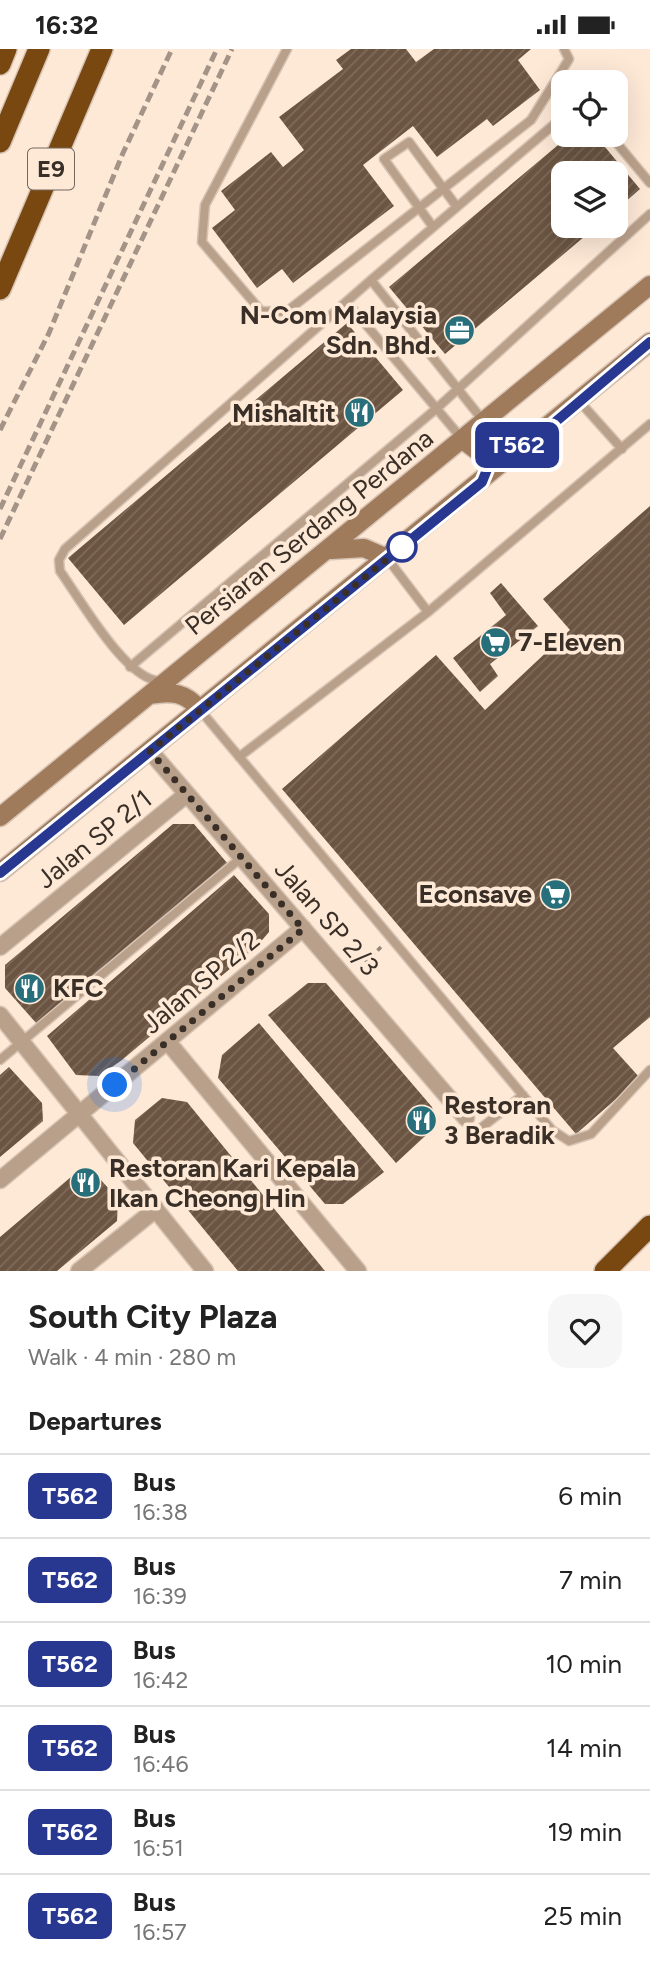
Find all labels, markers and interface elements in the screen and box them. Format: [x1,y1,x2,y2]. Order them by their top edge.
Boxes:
text: 16:32 [35,9,98,41]
map controls [551,70,628,238]
button: locate [551,70,628,147]
road number: E9 [28,149,74,189]
button: layers [551,161,628,238]
place label: N-Com Malaysia Sdn. Bhd. [240,299,437,361]
office icon: N-Com Malaysia Sdn. Bhd. [443,313,477,347]
restaurant icon: Mishaltit [342,396,376,430]
place label: Mishaltit [232,397,336,429]
street label: Persiaran Serdang Perdana [179,422,439,642]
line badge: T562 [468,422,566,468]
text: T562 [489,430,545,459]
unlabelled marker [387,532,417,562]
supermarket icon: 7-Eleven [478,625,512,659]
place label: 7-Eleven [518,626,622,658]
street label: Jalan SP 2/1 [30,783,158,895]
street label: Jalan SP 2/3 [268,854,386,982]
supermarket icon: Econsave [538,877,572,911]
place label: Econsave [419,878,532,910]
street label: Jalan SP 2/2 [136,924,266,1040]
restaurant icon: KFC [13,971,47,1005]
place label: KFC [53,972,104,1004]
your location [97,1067,132,1102]
place label: Restoran 3 Beradik [444,1089,555,1151]
restaurant icon: Restoran 3 Beradik [404,1103,438,1137]
place label: Restoran Kari Kepala Ikan Cheong Hin [109,1152,356,1214]
restaurant icon: Restoran Kari Kepala Ikan Cheong Hin [69,1166,103,1200]
button: heart [548,1294,622,1368]
text: South City Plaza [28,1297,278,1336]
text: Walk · 4 min · 280 m [28,1343,236,1371]
text: Departures [28,1405,162,1437]
text: Bus [133,1466,176,1498]
text: 6 min [558,1480,622,1512]
text: T562 [42,1481,98,1510]
text: 16:38 [133,1498,188,1526]
text: Bus [133,1550,176,1582]
text: 7 min [559,1564,622,1596]
text: T562 [42,1565,98,1594]
text: 16:39 [133,1582,187,1610]
text: Bus [133,1634,176,1666]
text: 10 min [546,1648,622,1680]
text: T562 [42,1649,98,1678]
text: 16:42 [133,1666,188,1694]
text: Bus [133,1718,176,1750]
text: 14 min [546,1732,622,1764]
text: T562 [42,1733,98,1762]
text: 16:46 [133,1750,188,1778]
text: Bus [133,1802,176,1834]
text: 19 min [547,1816,622,1848]
text: T562 [42,1817,98,1846]
text: 16:51 [133,1834,184,1862]
text: Bus [133,1886,176,1918]
text: 25 min [543,1900,622,1932]
text: T562 [42,1901,98,1930]
text: 16:57 [133,1918,187,1946]

